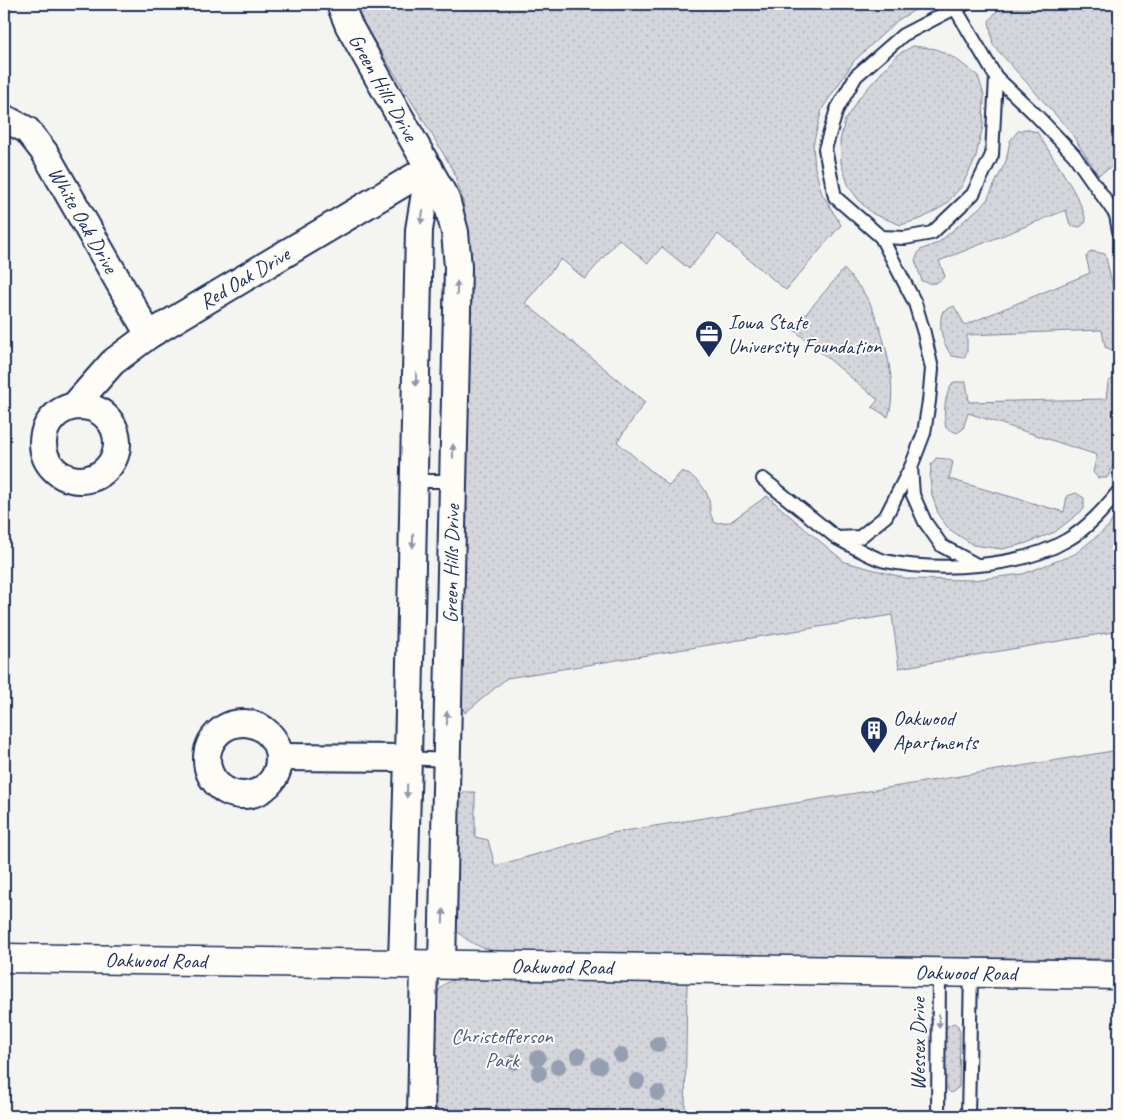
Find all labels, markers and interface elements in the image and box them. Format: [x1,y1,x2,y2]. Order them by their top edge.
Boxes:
street label: Green Hills Drive [343,29,424,146]
street label: White Oak Drive [43,162,124,278]
one-way arrow [417,209,425,225]
street label: Red Oak Drive [195,240,296,315]
one-way arrow [453,280,461,296]
place label: Iowa State University Foundation [728,309,882,359]
office icon: Iowa State University Foundation [694,319,724,358]
one-way arrow [412,371,420,387]
one-way arrow [449,442,457,458]
street label: Green Hills Drive [437,503,465,624]
one-way arrow [408,534,416,550]
place label: Oakwood Apartments [893,705,979,755]
one-way arrow [443,710,451,726]
building icon: Oakwood Apartments [859,715,889,754]
one-way arrow [403,783,411,799]
one-way arrow [440,907,448,923]
street label: Oakwood Road [105,947,211,974]
street label: Oakwood Road [511,953,617,980]
street label: Oakwood Road [915,959,1021,986]
street label: Wessex Drive [905,995,931,1091]
one-way arrow [935,1014,943,1030]
park label: Christofferson Park [451,1023,553,1073]

